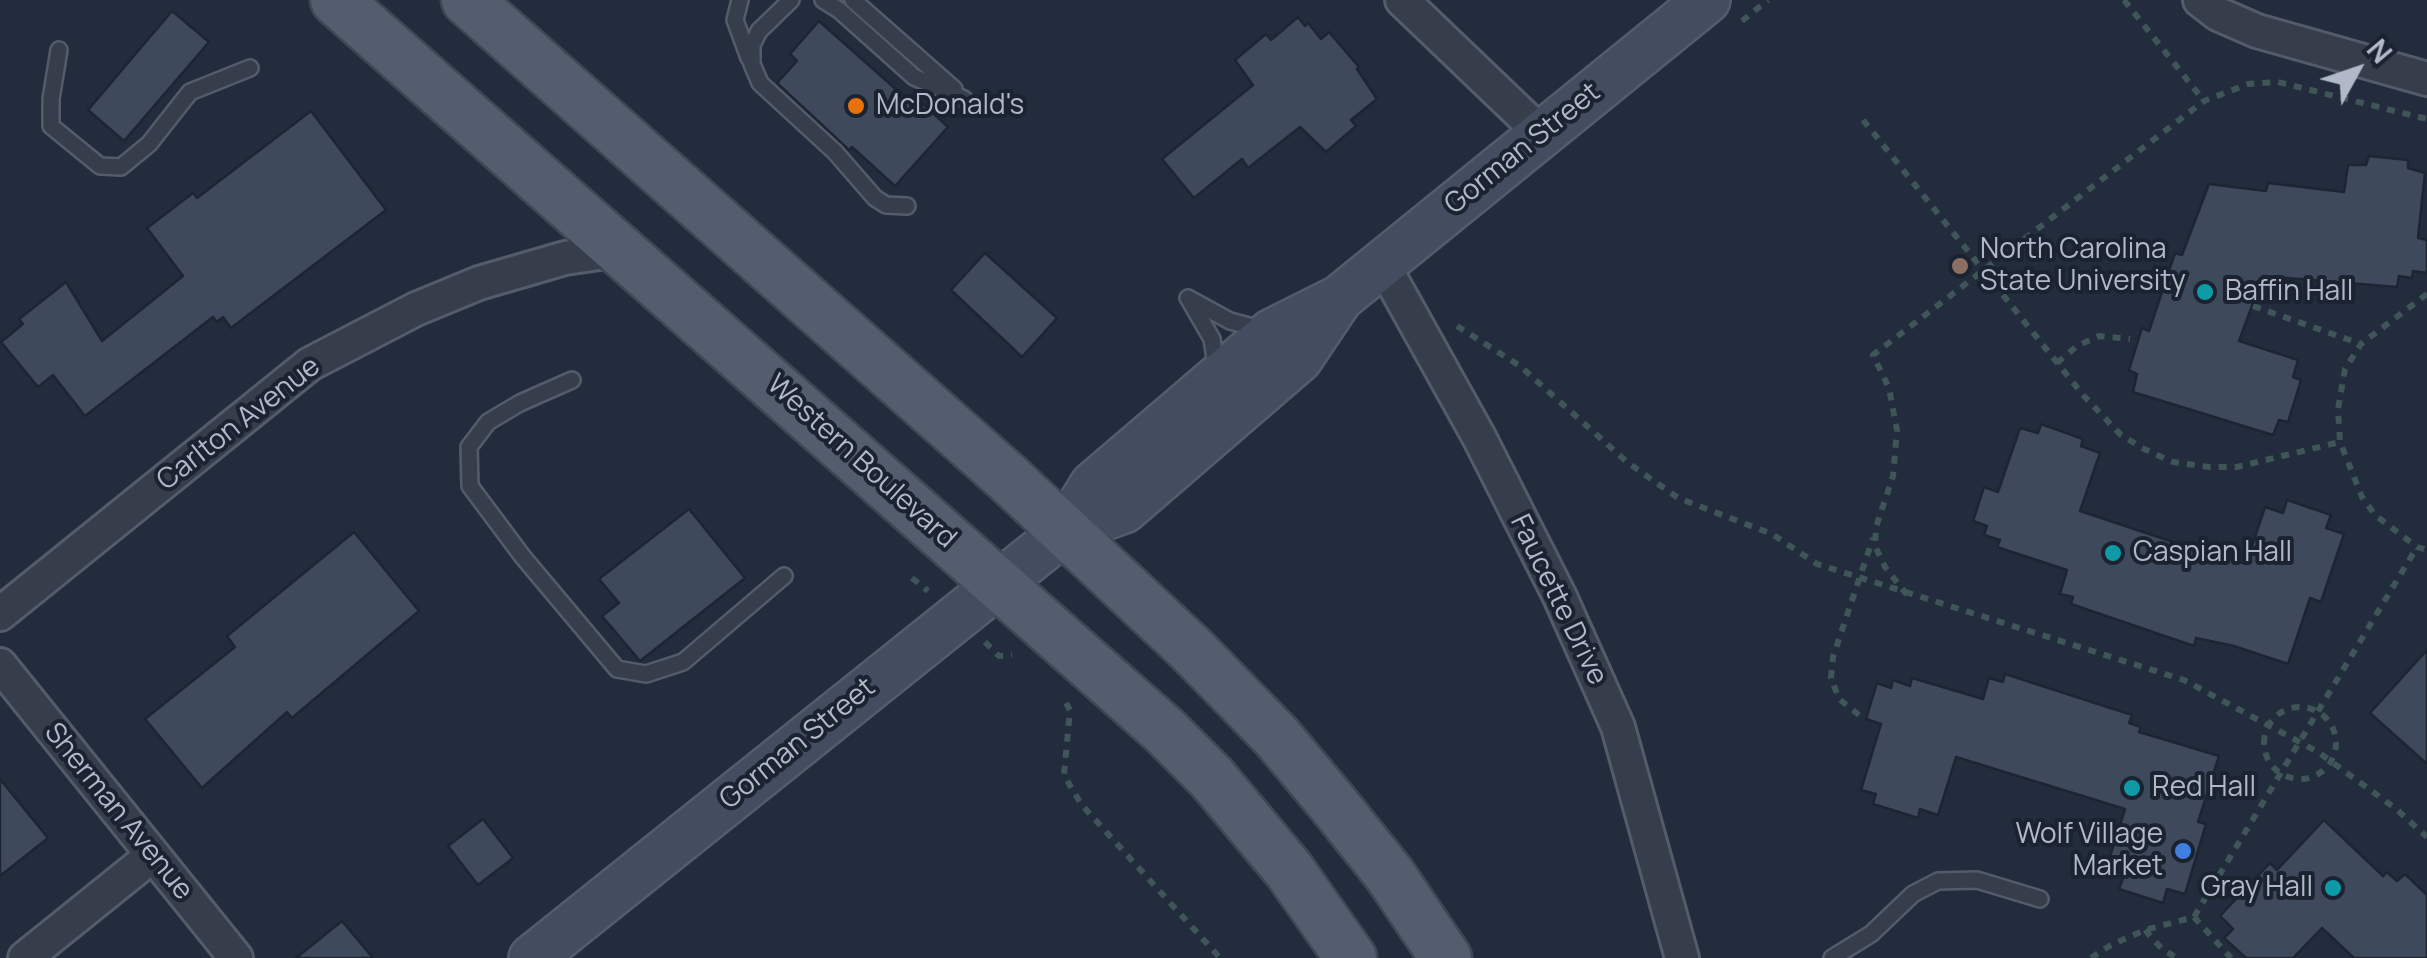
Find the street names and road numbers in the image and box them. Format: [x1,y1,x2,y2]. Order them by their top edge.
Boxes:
street label: Gorman Street [1439,76,1607,222]
street label: Carlton Avenue [151,350,327,498]
street label: Western Boulevard [759,368,963,556]
street label: Faucette Drive [1502,509,1614,691]
street label: Gorman Street [714,671,882,817]
street label: Sherman Avenue [36,717,200,907]

